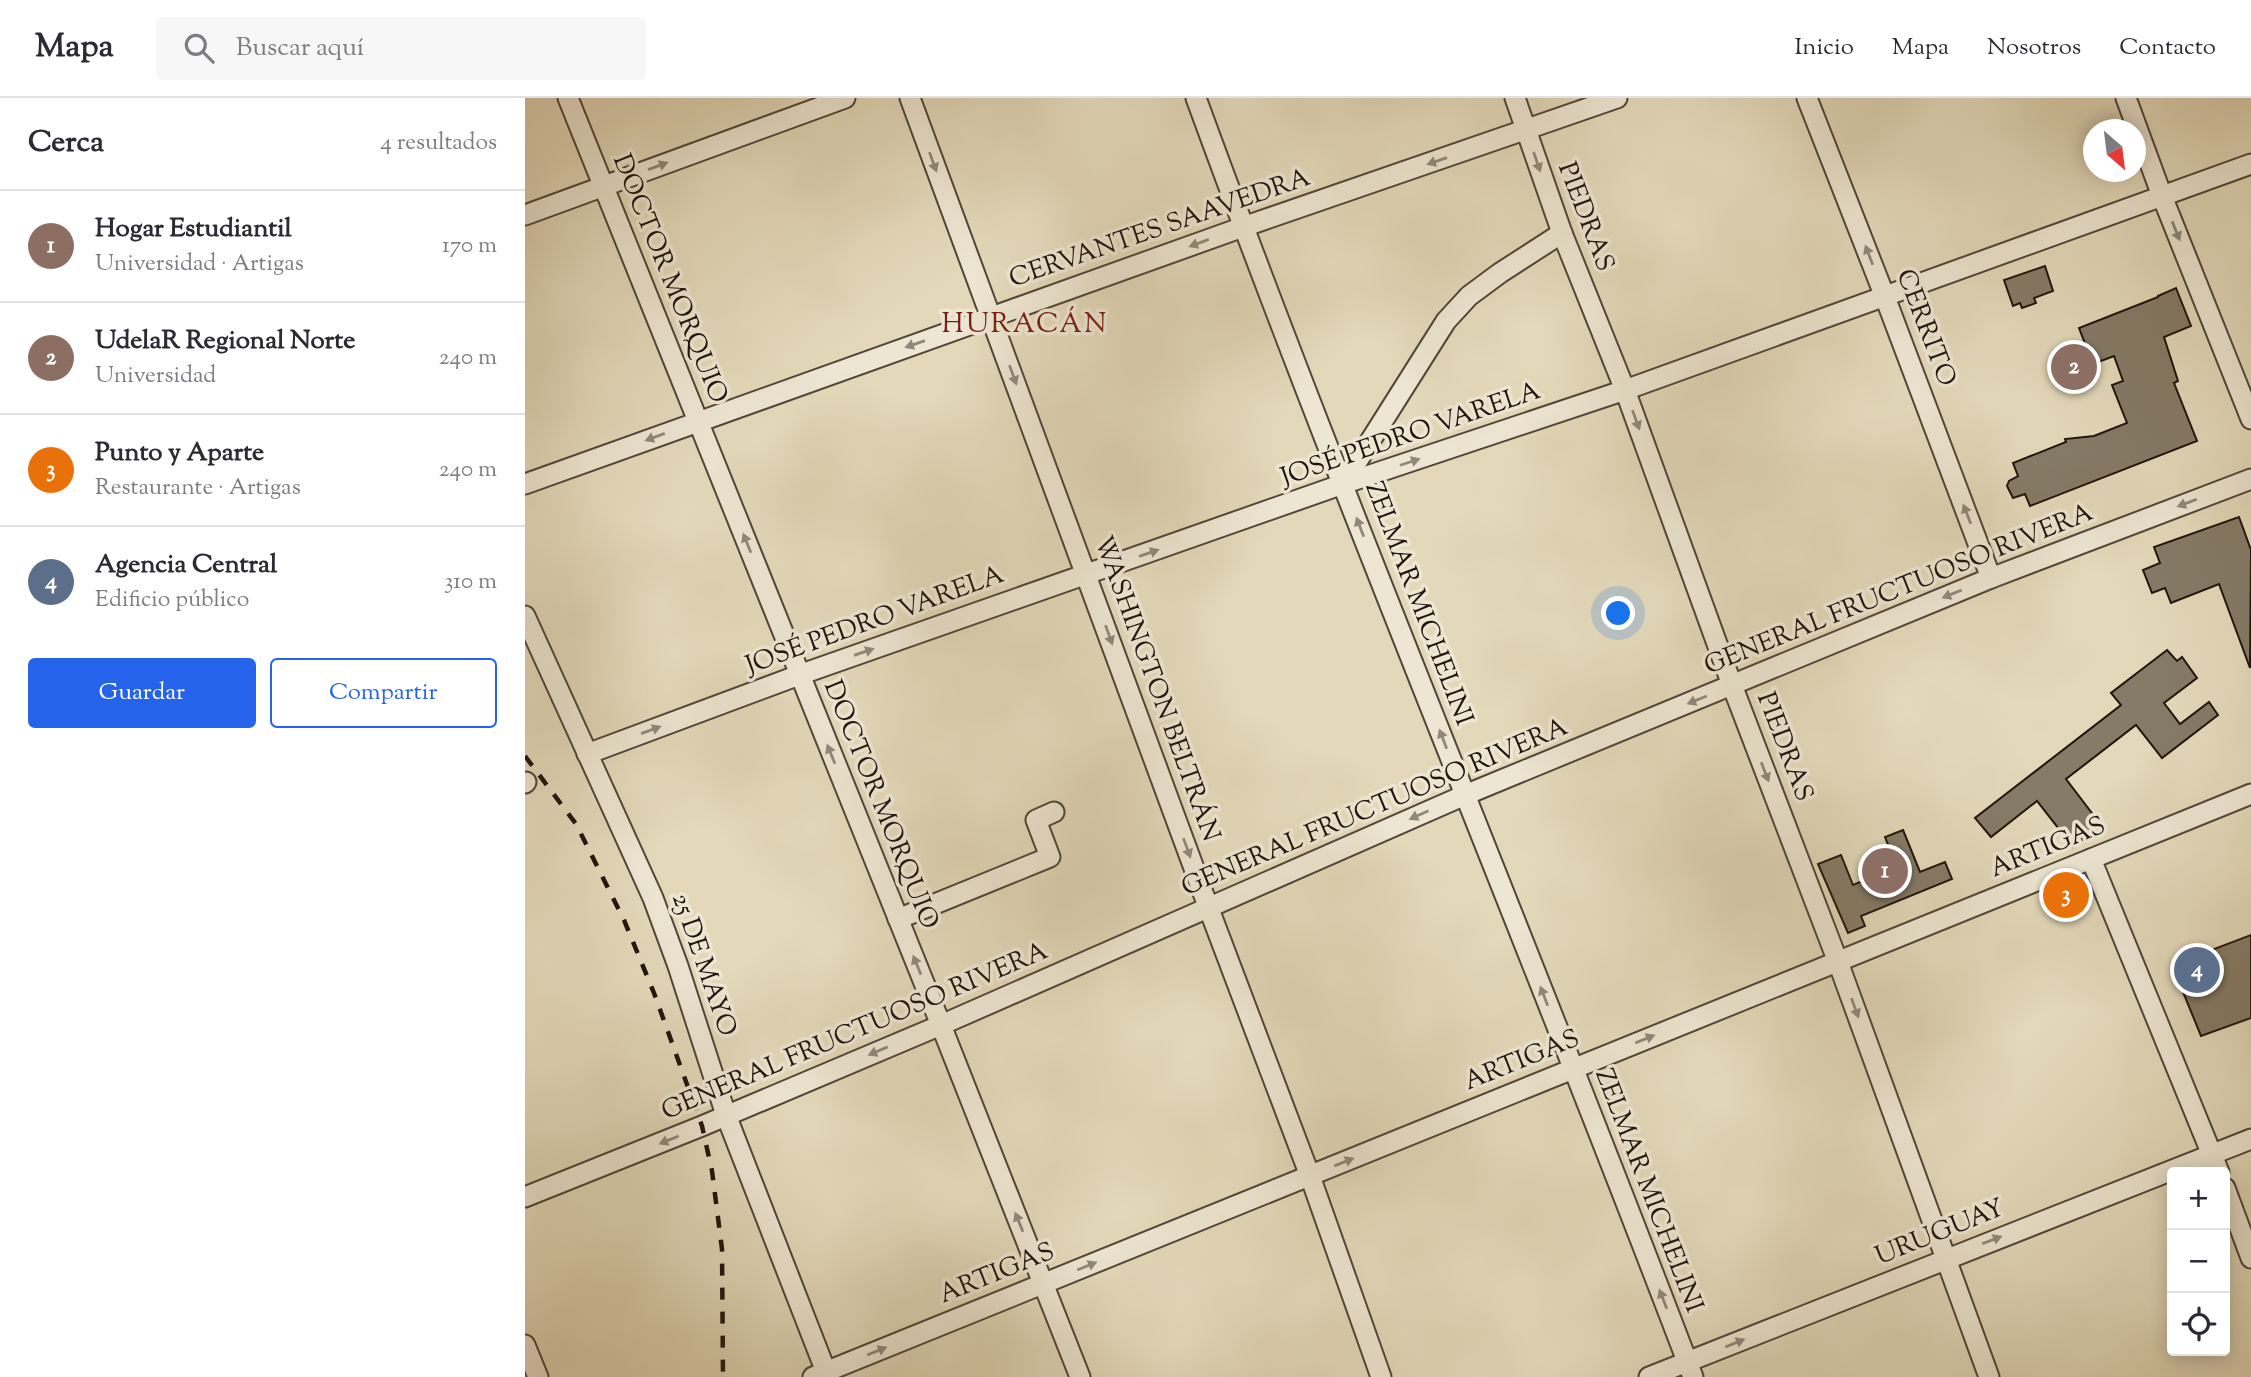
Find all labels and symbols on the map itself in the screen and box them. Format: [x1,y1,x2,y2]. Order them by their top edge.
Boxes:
north arrow [2083,119,2146,182]
street label: DOCTOR MORQUIO [602,149,736,409]
one-way arrow [928,152,939,173]
one-way arrow [1532,152,1543,173]
one-way arrow [1426,156,1447,167]
street label: PIEDRAS [1547,157,1623,277]
one-way arrow [647,160,668,171]
street label: CERVANTES SAAVEDRA [1004,160,1316,298]
one-way arrow [2170,220,2181,241]
one-way arrow [1188,238,1209,249]
one-way arrow [1864,245,1875,266]
street label: CERRITO [1886,264,1964,392]
district label: HURACÁN [942,305,1108,345]
one-way arrow [905,339,926,350]
pin: 2 [2051,341,2097,393]
one-way arrow [1007,365,1018,386]
street label: JOSÉ PEDRO VARELA [1274,373,1546,498]
one-way arrow [1631,410,1642,431]
one-way arrow [644,432,665,443]
one-way arrow [1399,456,1420,467]
street label: ZELMAR MICHELINI [1354,477,1482,732]
street label: GENERAL FRUCTUOSO RIVERA [1699,495,2099,685]
one-way arrow [2177,498,2198,509]
one-way arrow [1961,504,1972,525]
one-way arrow [1354,516,1365,537]
street label: WASHINGTON BELTRÁN [1083,531,1229,847]
one-way arrow [741,533,752,554]
one-way arrow [1138,547,1159,558]
street label: JOSÉ PEDRO VARELA [739,557,1009,686]
one-way arrow [1942,588,1962,600]
your location [1601,596,1635,630]
one-way arrow [1103,624,1114,645]
one-way arrow [854,646,875,657]
street label: DOCTOR MORQUIO [813,675,947,935]
street label: PIEDRAS [1746,687,1822,807]
one-way arrow [1686,694,1707,705]
street label: GENERAL FRUCTUOSO RIVERA [1176,710,1574,906]
one-way arrow [640,725,661,736]
one-way arrow [1437,728,1448,749]
one-way arrow [826,744,837,765]
one-way arrow [1760,762,1771,783]
street label: ARTIGAS [1985,808,2111,888]
one-way arrow [1409,809,1429,821]
one-way arrow [1182,838,1193,859]
pin: 1 [1862,845,1908,897]
pin: 3 [2043,869,2089,921]
street label: 25 DE MAYO [661,888,745,1042]
street label: GENERAL FRUCTUOSO RIVERA [656,934,1054,1130]
pin: 4 [2174,944,2220,996]
one-way arrow [911,955,922,976]
one-way arrow [1538,985,1549,1006]
one-way arrow [1849,997,1860,1018]
street label: ARTIGAS [1459,1021,1585,1101]
one-way arrow [1635,1034,1656,1045]
one-way arrow [867,1046,888,1057]
street label: ZELMAR MICHELINI [1584,1064,1712,1319]
one-way arrow [658,1134,679,1145]
one-way arrow [1333,1156,1354,1167]
street label: URUGUAY [1870,1190,2010,1276]
one-way arrow [1013,1212,1024,1233]
street label: ARTIGAS [934,1234,1060,1314]
one-way arrow [1982,1235,2003,1246]
one-way arrow [1077,1260,1098,1271]
one-way arrow [1657,1288,1668,1309]
one-way arrow [1725,1338,1746,1349]
one-way arrow [866,1346,887,1357]

